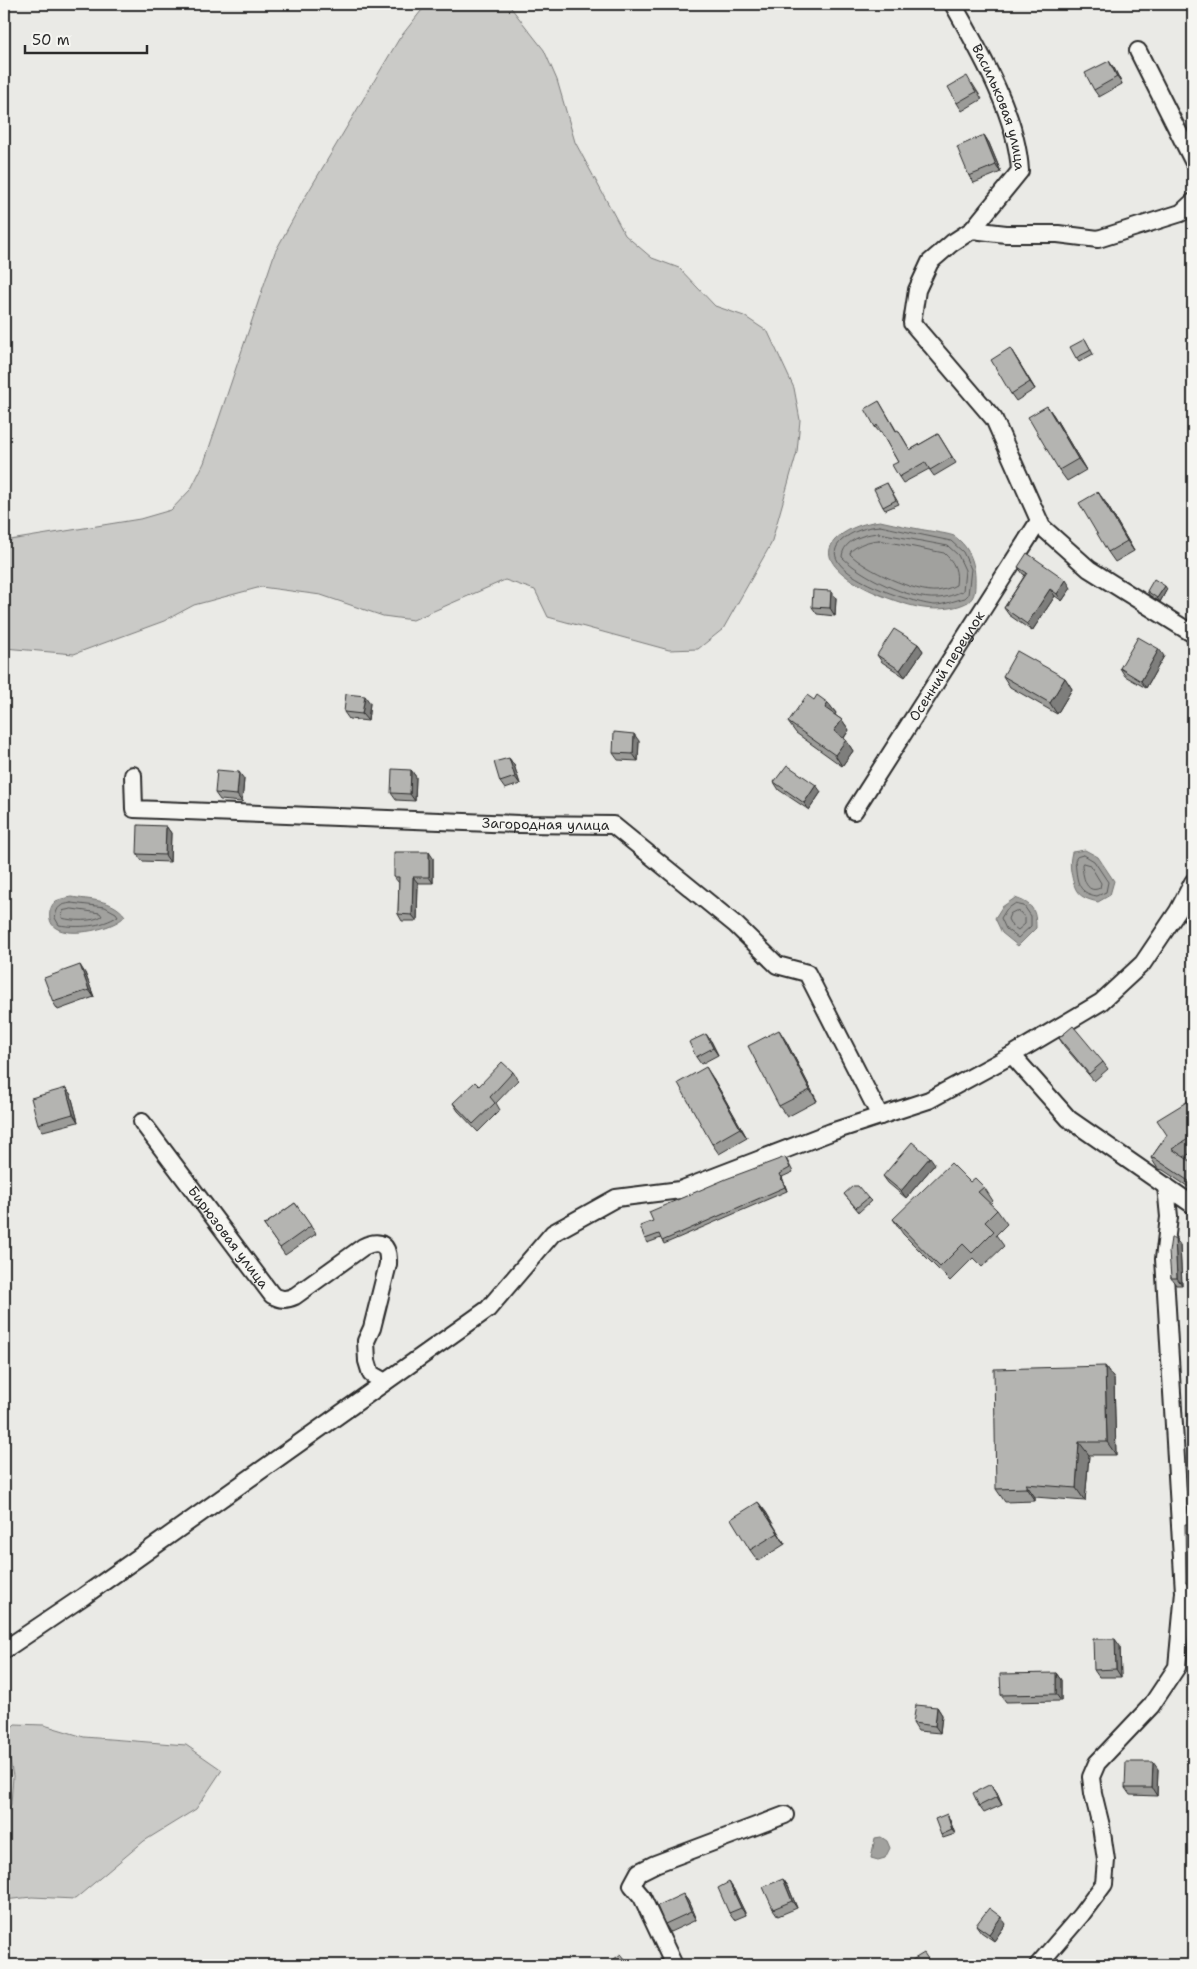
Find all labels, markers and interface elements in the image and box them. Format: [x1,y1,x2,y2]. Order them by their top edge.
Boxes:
scale bar [25,22,148,54]
text: 50 m [32,30,70,50]
street label: Васильковая улица [968,41,1029,172]
street label: Осенний переулок [905,607,989,725]
street label: Загородная улица [482,814,610,834]
street label: Бирюзовая улица [184,1182,273,1292]

